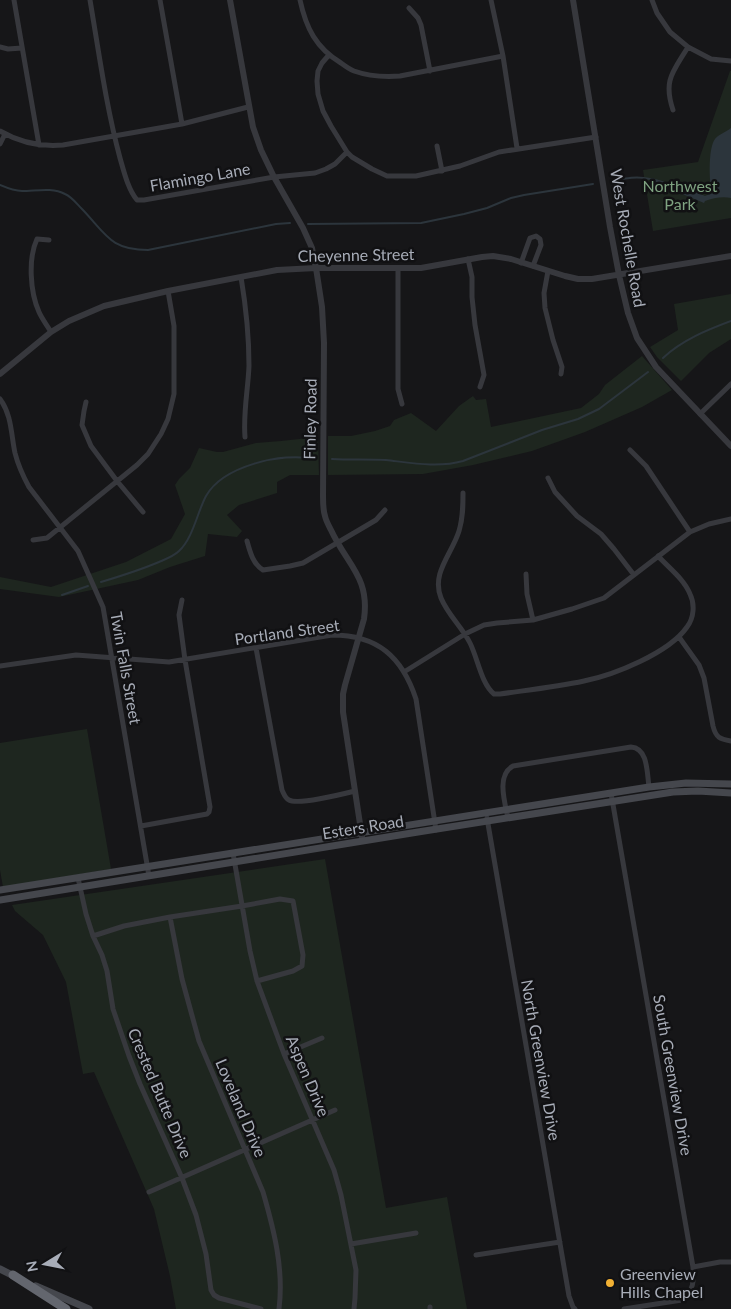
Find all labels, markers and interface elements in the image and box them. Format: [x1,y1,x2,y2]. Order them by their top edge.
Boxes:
street label: Flamingo Lane [148,158,252,195]
street label: West Rochelle Road [607,167,650,309]
park label: Northwest Park [642,176,718,213]
street label: Cheyenne Street [297,244,415,265]
street label: Finley Road [299,378,320,460]
street label: Twin Falls Street [107,610,146,726]
street label: Portland Street [233,615,341,648]
street label: Esters Road [321,811,405,842]
street label: North Greenview Drive [518,978,565,1142]
street label: South Greenview Drive [650,993,697,1157]
street label: Crested Butte Drive [124,1025,196,1161]
street label: Aspen Drive [283,1032,334,1119]
street label: Loveland Drive [212,1056,271,1160]
north arrow [20,1239,70,1289]
text: N [22,1260,41,1273]
place label: Greenview Hills Chapel [620,1264,703,1301]
marker: Greenview Hills Chapel [604,1277,616,1289]

